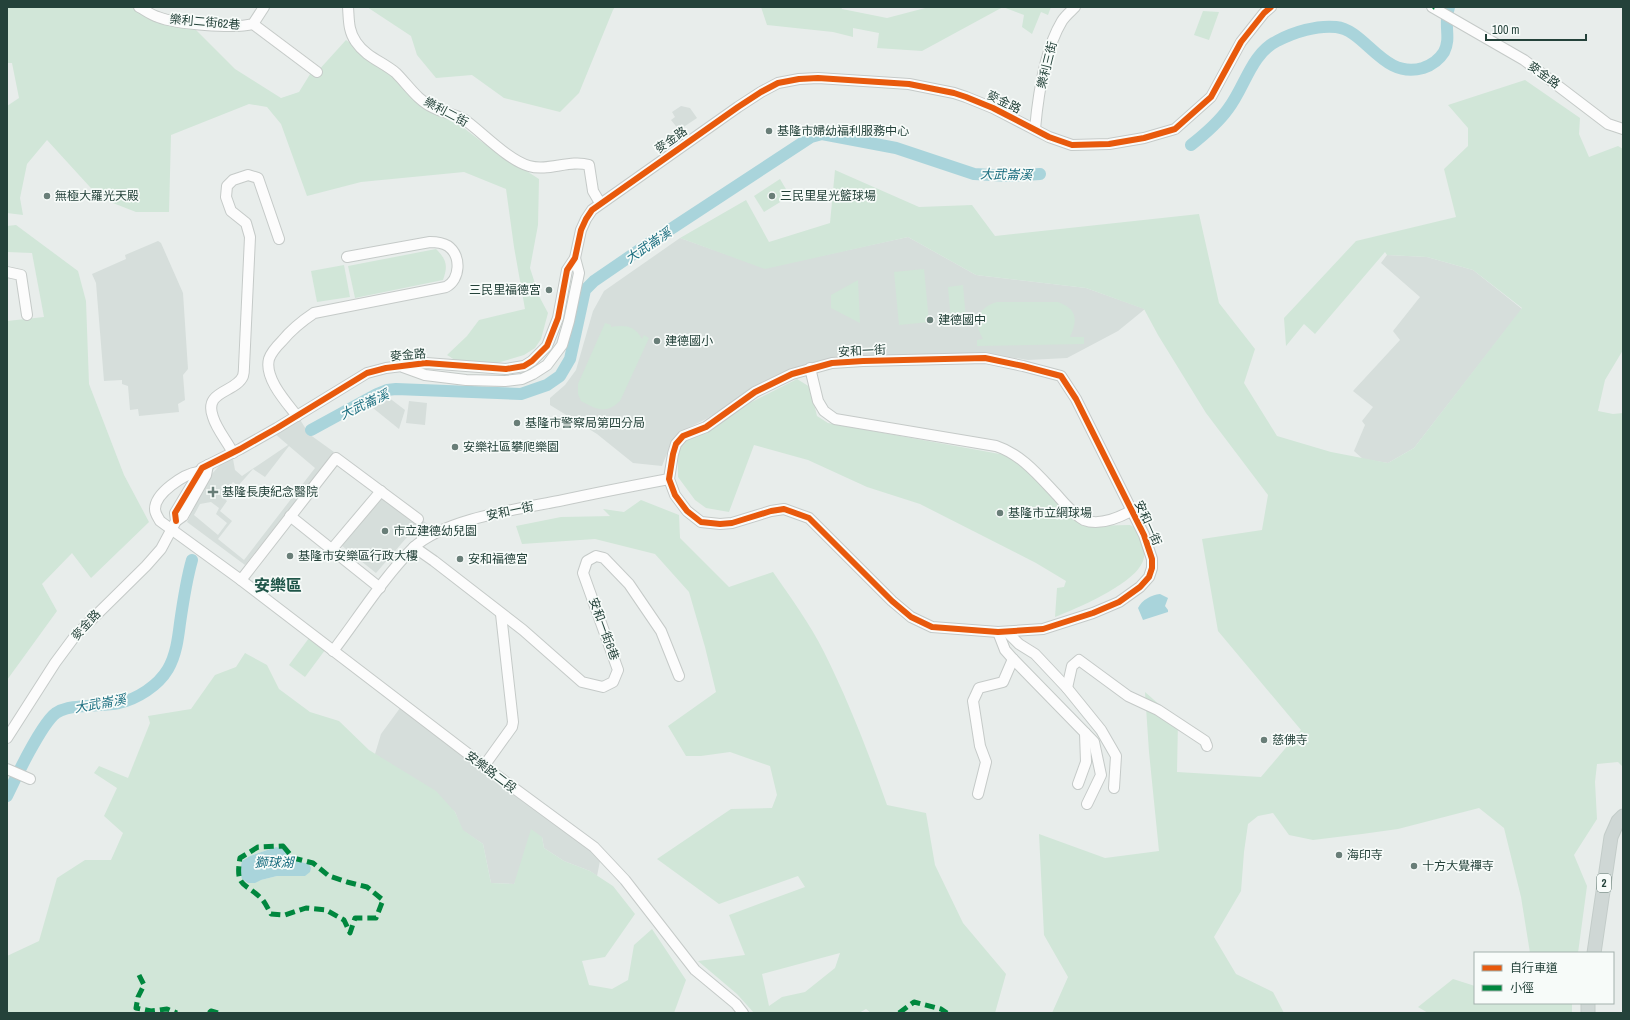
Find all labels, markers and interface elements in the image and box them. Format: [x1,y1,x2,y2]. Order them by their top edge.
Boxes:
street label: 樂利二街62巷 [169,11,241,33]
scale bar [1486,16,1586,42]
text: 100 m [1492,22,1519,38]
street label: 樂利三街 [1033,40,1061,90]
street label: 麥金路 [1525,58,1563,92]
street label: 麥金路 [984,87,1024,117]
street label: 樂利二街 [421,94,471,130]
street label: 麥金路 [652,123,690,157]
place label: 基隆市婦幼福利服務中心 [777,123,909,139]
marker: 基隆市婦幼福利服務中心 [764,126,774,136]
water label: 大武崙溪 [980,166,1034,183]
place label: 無極大羅光天殿 [55,188,139,204]
place label: 三民里星光籃球場 [780,188,876,204]
marker: 無極大羅光天殿 [42,191,52,201]
marker: 三民里星光籃球場 [767,191,777,201]
water label: 大武崙溪 [622,223,676,267]
place label: 三民里福德宮 [469,282,541,298]
marker: 三民里福德宮 [544,285,554,295]
place label: 建德國中 [938,312,986,328]
marker: 建德國中 [925,315,935,325]
place label: 建德國小 [665,333,713,349]
marker: 建德國小 [652,336,662,346]
street label: 安和一街 [838,342,886,360]
street label: 麥金路 [389,345,427,365]
water label: 大武崙溪 [337,385,393,423]
place label: 基隆市警察局第四分局 [525,415,645,431]
marker: 基隆市警察局第四分局 [512,418,522,428]
place label: 安樂社區攀爬樂園 [463,439,559,455]
marker: 安樂社區攀爬樂園 [450,442,460,452]
place label: 基隆長庚紀念醫院 [222,484,318,500]
marker: 基隆長庚紀念醫院 [207,486,219,498]
street label: 安和一街 [485,498,535,524]
street label: 安和一街 [1131,498,1165,548]
place label: 基隆市立網球場 [1008,505,1092,521]
marker: 基隆市立網球場 [995,508,1005,518]
place label: 市立建德幼兒園 [393,523,477,539]
marker: 市立建德幼兒園 [380,526,390,536]
place label: 基隆市安樂區行政大樓 [298,548,418,564]
marker: 基隆市安樂區行政大樓 [285,551,295,561]
place label: 安和福德宮 [468,551,528,567]
marker: 安和福德宮 [455,554,465,564]
district label: 安樂區 [254,574,302,596]
street label: 安和一街6巷 [585,595,623,663]
street label: 麥金路 [68,606,104,644]
water label: 大武崙溪 [73,690,129,716]
place label: 慈佛寺 [1272,732,1308,748]
marker: 慈佛寺 [1259,735,1269,745]
street label: 安樂路二段 [462,748,520,796]
place label: 海印寺 [1347,847,1383,863]
marker: 海印寺 [1334,850,1344,860]
water label: 獅球湖 [254,854,295,871]
place label: 十方大覺禪寺 [1422,858,1494,874]
marker: 十方大覺禪寺 [1409,861,1419,871]
road number: 2 [1597,874,1611,892]
legend [1474,952,1614,1004]
text: 自行車道 [1510,960,1558,976]
text: 小徑 [1510,980,1534,996]

